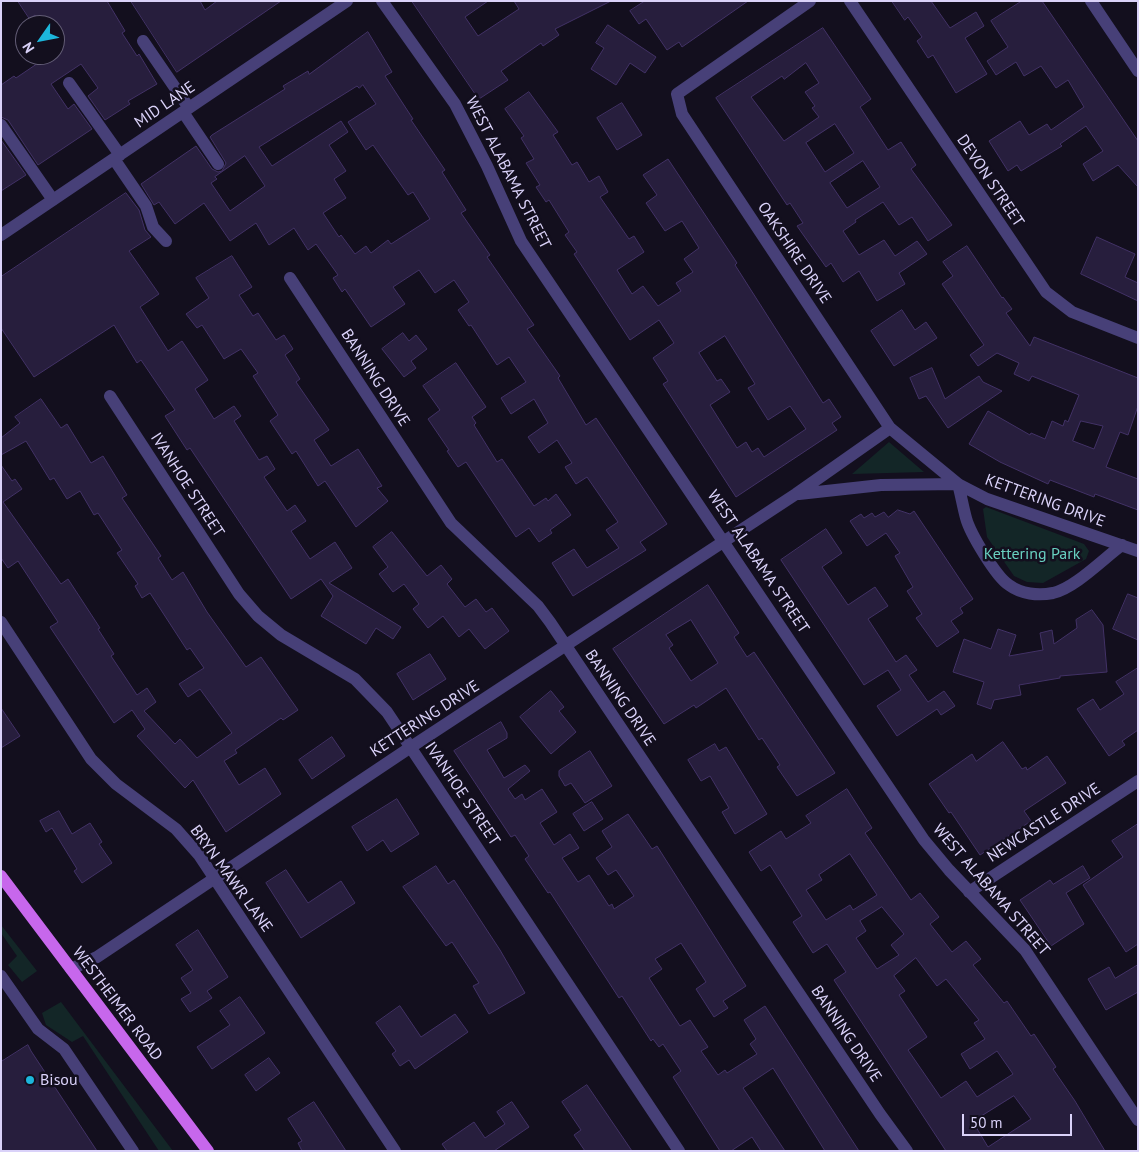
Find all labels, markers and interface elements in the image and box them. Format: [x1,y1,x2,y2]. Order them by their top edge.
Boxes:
north arrow [15,15,65,65]
text: N [18,39,38,56]
street label: MID LANE [131,78,199,132]
street label: WEST ALABAMA STREET [461,94,555,252]
street label: DEVON STREET [952,131,1028,231]
street label: OAKSHIRE DRIVE [753,199,835,307]
street label: BANNING DRIVE [336,326,414,430]
street label: IVANHOE STREET [146,429,228,541]
street label: KETTERING DRIVE [982,470,1108,532]
street label: WEST ALABAMA STREET [703,487,813,637]
park label: Kettering Park [984,544,1080,564]
street label: BANNING DRIVE [581,646,659,750]
street label: KETTERING DRIVE [367,677,483,761]
street label: IVANHOE STREET [420,739,504,849]
street label: NEWCASTLE DRIVE [984,779,1104,867]
street label: WEST ALABAMA STREET [928,820,1054,960]
street label: BRYN MAWR LANE [186,822,276,936]
street label: WESTHEIMER ROAD [68,943,166,1065]
street label: BANNING DRIVE [807,982,885,1086]
place label: Bisou [40,1070,78,1090]
marker: Bisou [24,1074,36,1086]
scale bar [964,1104,1074,1136]
text: 50 m [970,1113,1003,1132]

